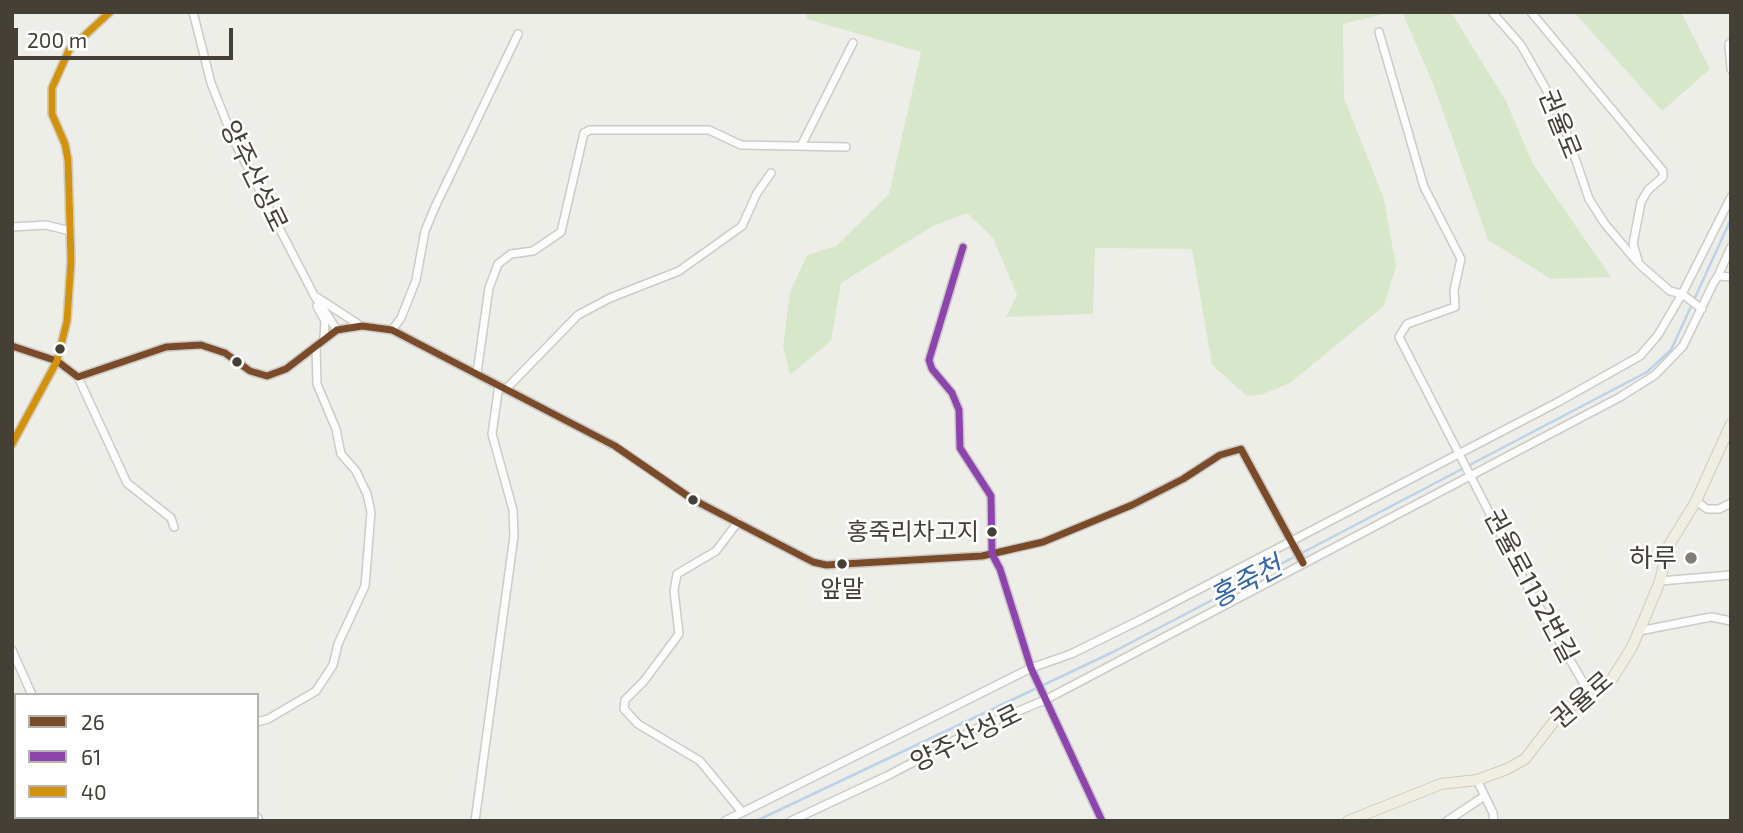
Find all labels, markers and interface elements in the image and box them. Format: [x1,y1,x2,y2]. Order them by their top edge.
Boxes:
scale bar [18,14,236,58]
text: 200 m [27,27,87,52]
street label: 권율로 [1532,85,1588,163]
street label: 양주산성로 [214,115,294,237]
unlabelled marker [53,342,67,356]
unlabelled marker [230,355,244,369]
unlabelled marker [686,493,700,507]
street label: 권율로1132번길 [1477,504,1585,668]
place label: 홍죽리차고지 [847,518,979,546]
marker: 홍죽리차고지 [985,525,999,539]
place label: 하루 [1629,542,1677,574]
water label: 홍죽천 [1204,549,1288,615]
marker: 하루 [1683,550,1699,566]
marker: 앞말 [835,557,849,571]
place label: 앞말 [820,575,864,603]
street label: 권율로 [1545,665,1619,735]
legend [14,693,259,819]
street label: 양주산성로 [905,698,1027,778]
text: 26 [81,709,105,734]
text: 61 [81,744,101,769]
text: 40 [81,779,107,804]

